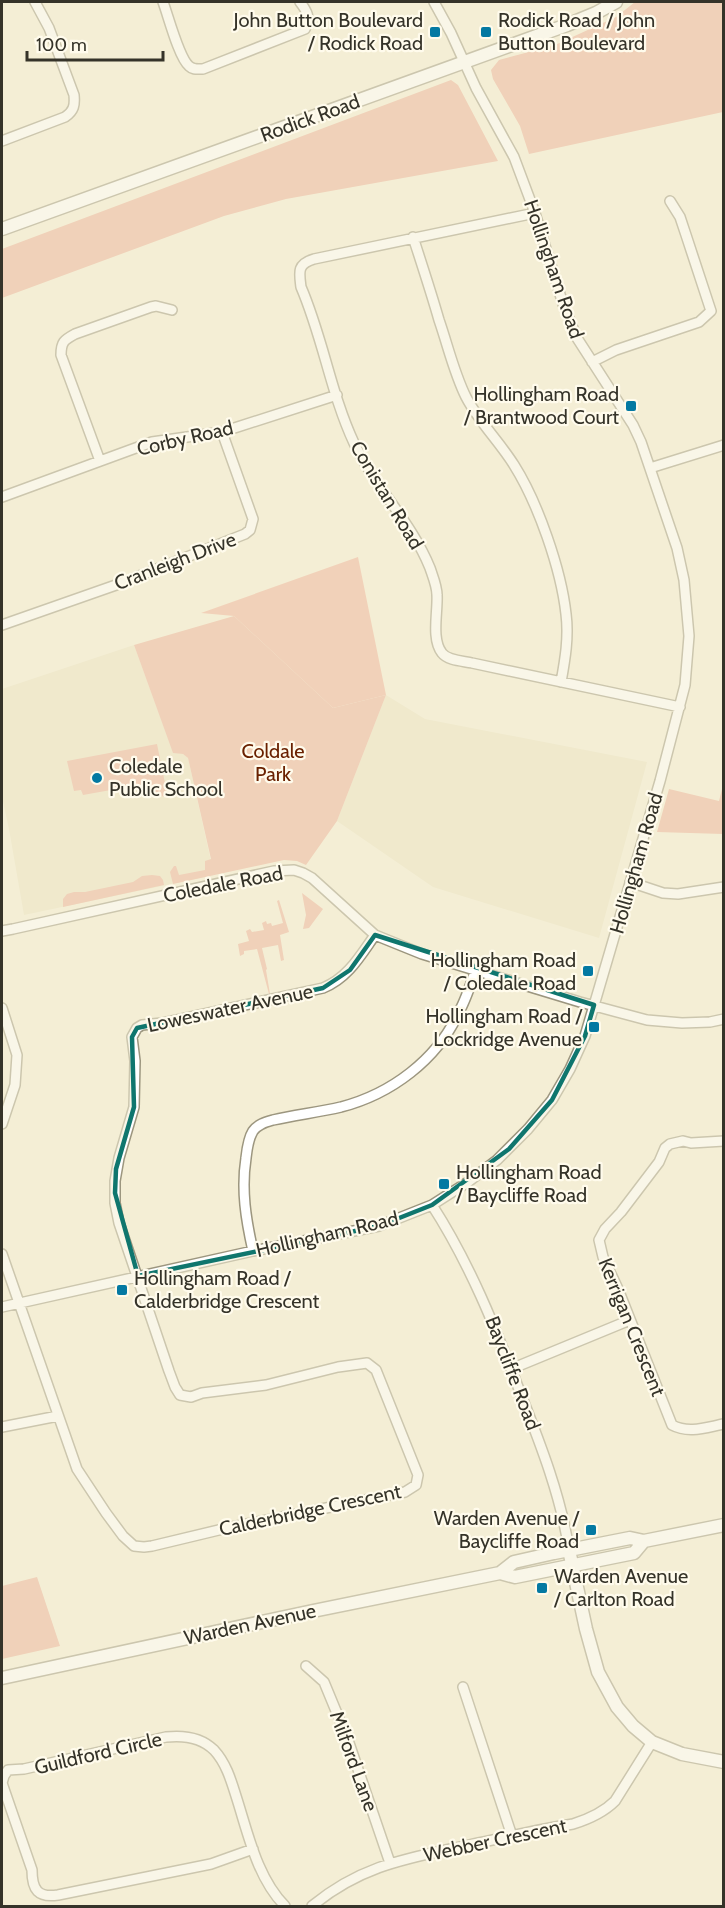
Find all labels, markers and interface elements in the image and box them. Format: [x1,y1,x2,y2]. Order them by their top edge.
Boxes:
place label: John Button Boulevard / Rodick Road [233,8,423,55]
place label: Rodick Road / John Button Boulevard [498,8,655,55]
scale bar [27,24,164,62]
marker: John Button Boulevard / Rodick Road [428,25,442,39]
marker: Rodick Road / John Button Boulevard [479,25,493,39]
text: 100 m [36,34,87,56]
street label: Rodick Road [257,89,363,147]
street label: Hollingham Road [519,196,589,342]
place label: Hollingham Road / Brantwood Court [463,382,619,429]
marker: Hollingham Road / Brantwood Court [624,399,638,413]
street label: Corby Road [134,415,236,461]
street label: Conistan Road [345,436,429,554]
street label: Cranleigh Drive [111,527,239,595]
park label: Coldale Park [241,739,305,786]
place label: Coledale Public School [109,754,223,801]
marker: Coledale Public School [90,771,104,785]
street label: Hollingham Road [604,790,668,936]
street label: Coledale Road [161,861,285,907]
place label: Hollingham Road / Coledale Road [430,948,576,995]
marker: Hollingham Road / Coledale Road [581,964,595,978]
street label: Loweswater Avenue [145,979,315,1037]
place label: Hollingham Road / Lockridge Avenue [426,1004,584,1051]
marker: Hollingham Road / Lockridge Avenue [587,1020,601,1034]
place label: Hollingham Road / Baycliffe Road [455,1160,602,1207]
marker: Hollingham Road / Baycliffe Road [437,1177,451,1191]
street label: Hollingham Road [253,1206,401,1262]
street label: Kerrigan Crescent [593,1254,671,1400]
place label: Hollingham Road / Calderbridge Crescent [134,1266,320,1313]
marker: Hollingham Road / Calderbridge Crescent [115,1283,129,1297]
street label: Baycliffe Road [480,1313,546,1433]
street label: Calderbridge Crescent [217,1479,403,1541]
place label: Warden Avenue / Baycliffe Road [434,1506,581,1553]
marker: Warden Avenue / Baycliffe Road [584,1523,598,1537]
place label: Warden Avenue / Carlton Road [553,1564,688,1611]
marker: Warden Avenue / Carlton Road [535,1581,549,1595]
street label: Warden Avenue [182,1598,318,1650]
street label: Milford Lane [325,1708,383,1814]
street label: Guildford Circle [32,1727,164,1779]
street label: Webber Crescent [421,1813,569,1867]

